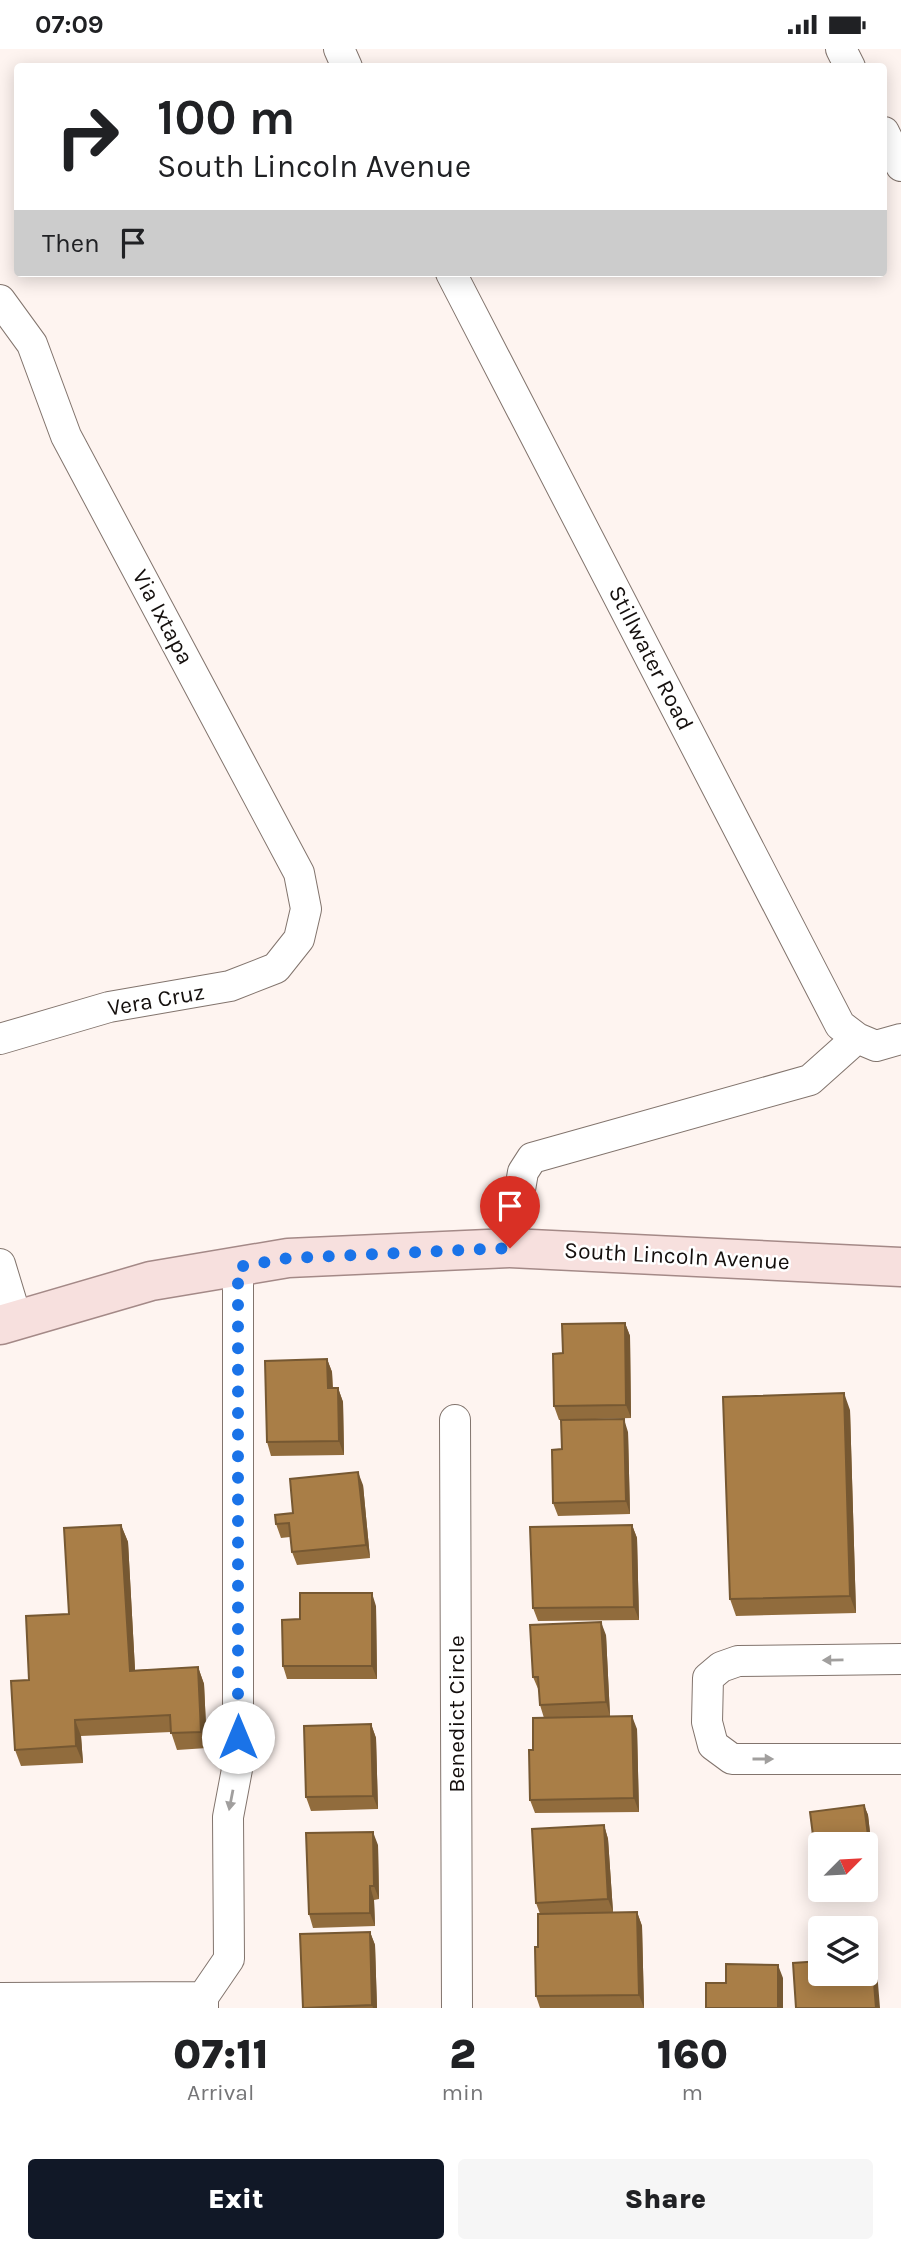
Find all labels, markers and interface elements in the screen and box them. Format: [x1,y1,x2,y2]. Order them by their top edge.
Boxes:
text: 07:09 [35,9,104,40]
text: 100 m [157,89,295,146]
icon: right [42,91,133,182]
text: South Lincoln Avenue [157,148,471,185]
icon: arrive [114,224,152,262]
text: Then [42,228,100,259]
street label: Via Ixtapa [127,565,199,669]
street label: Stillwater Road [603,581,699,735]
street label: Vera Cruz [106,978,206,1022]
pin [480,1176,540,1248]
icon: arrive [491,1187,529,1225]
street label: South Lincoln Avenue [564,1237,790,1275]
street label: Benedict Circle [443,1635,470,1793]
one-way arrow [822,1654,844,1665]
position arrow [201,1700,275,1774]
one-way arrow [752,1753,774,1765]
one-way arrow [225,1789,236,1811]
north arrow [808,1832,878,1902]
map controls [808,1832,878,1986]
button: layers [808,1916,878,1986]
text: 07:11 [173,2029,269,2079]
text: 2 [449,2029,476,2079]
text: 160 [657,2029,728,2079]
text: Arrival [187,2079,254,2106]
text: min [442,2079,484,2106]
text: m [682,2079,703,2106]
button: Exit [28,2159,444,2239]
button: Share [458,2159,873,2239]

